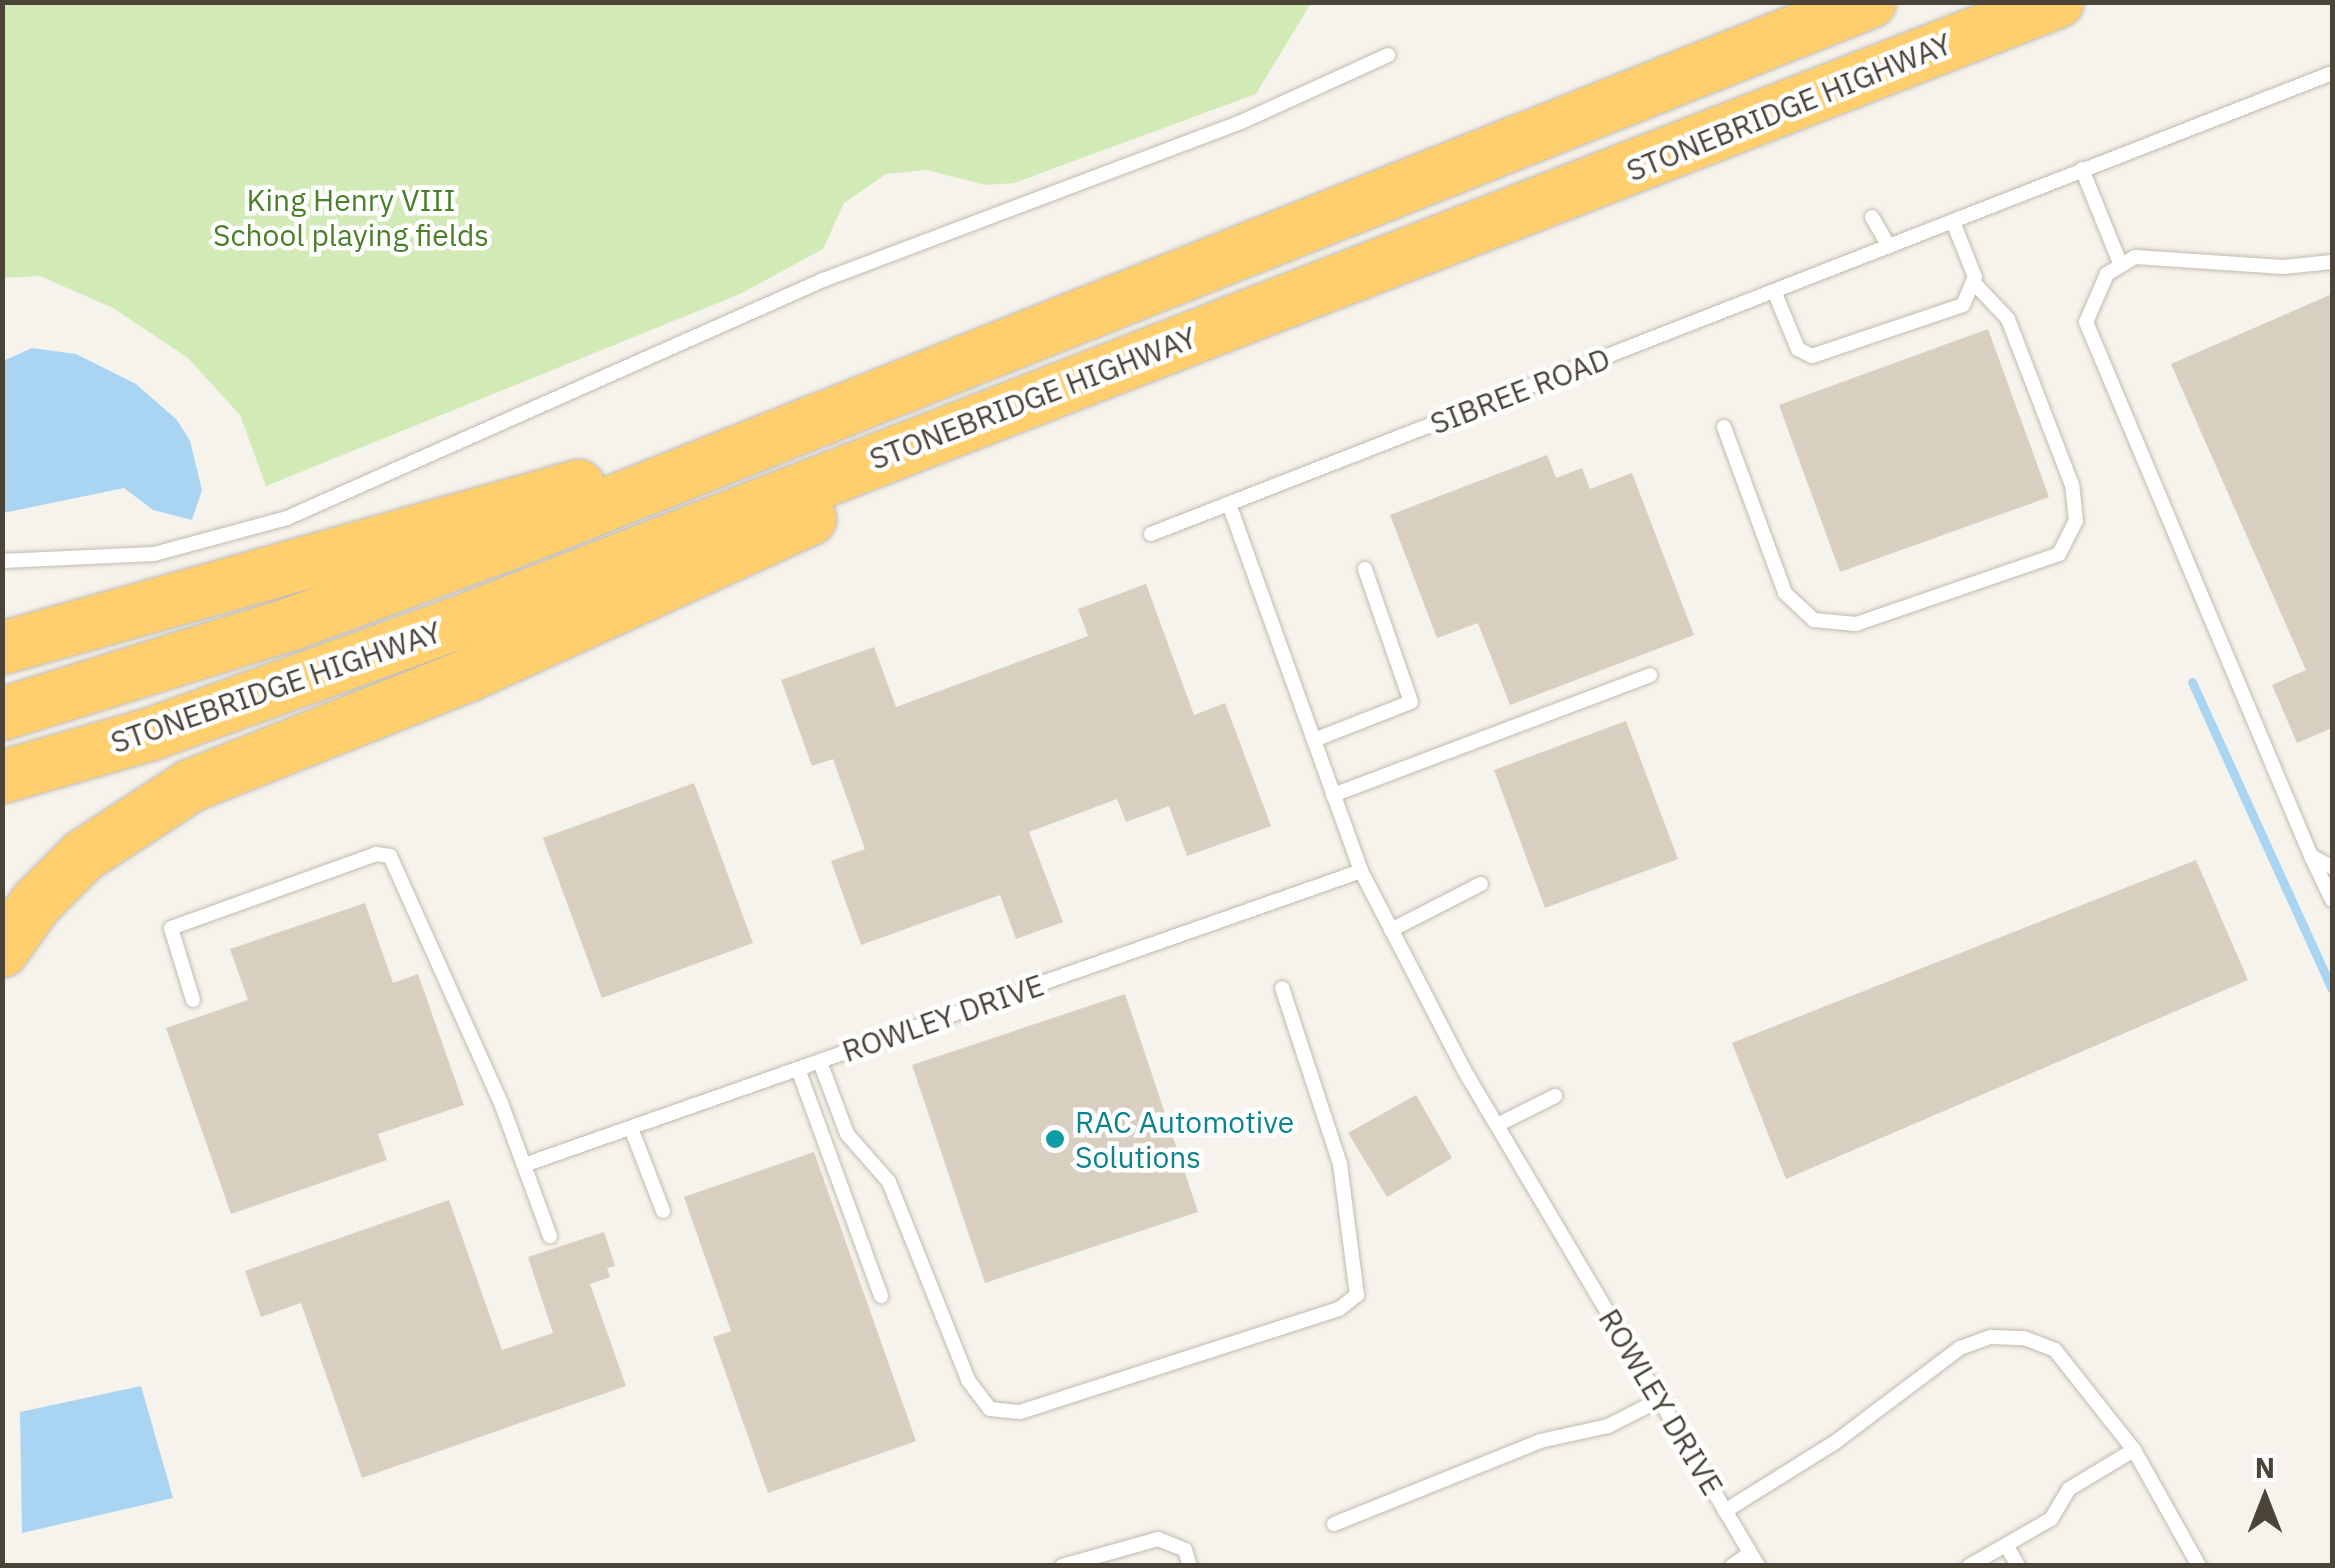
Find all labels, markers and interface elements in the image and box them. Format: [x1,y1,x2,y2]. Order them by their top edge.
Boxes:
street label: STONEBRIDGE HIGHWAY [1621,25,1957,189]
park label: King Henry VIII School playing fields [213,182,489,252]
street label: STONEBRIDGE HIGHWAY [865,319,1201,477]
street label: SIBREE ROAD [1425,340,1615,442]
street label: STONEBRIDGE HIGHWAY [106,613,446,761]
street label: ROWLEY DRIVE [838,967,1048,1069]
place label: RAC Automotive Solutions [1075,1104,1294,1174]
marker: RAC Automotive Solutions [1044,1128,1066,1150]
street label: ROWLEY DRIVE [1591,1302,1731,1502]
north arrow [2215,1448,2315,1548]
text: N [2255,1449,2275,1486]

